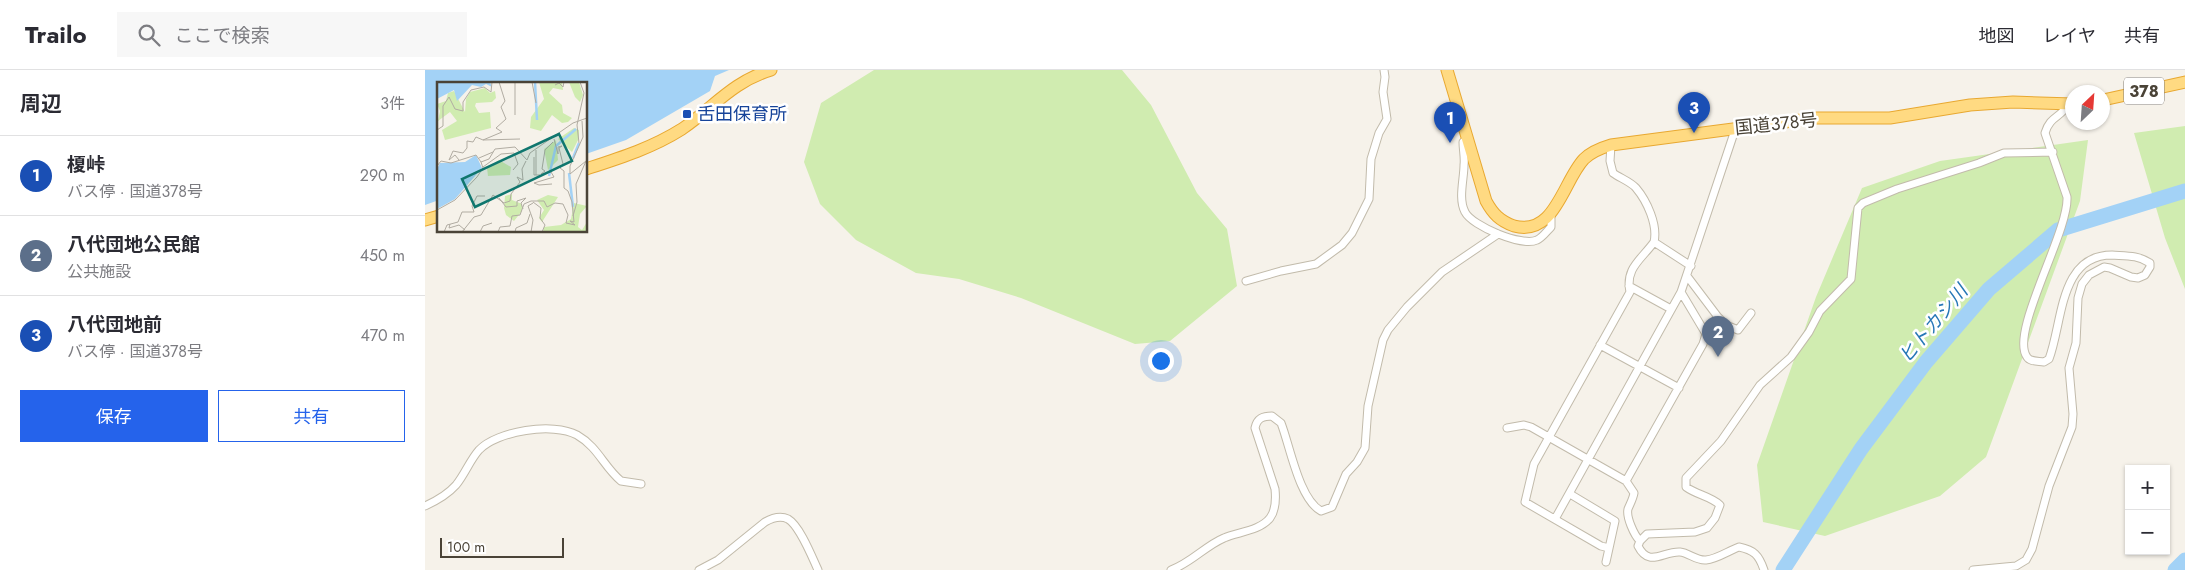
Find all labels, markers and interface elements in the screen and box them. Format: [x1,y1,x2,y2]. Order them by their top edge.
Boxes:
search box [117,12,467,57]
text: Trailo [25,17,87,52]
icon: search [135,21,163,49]
text: ここで検索 [175,22,270,49]
text: 地図 [1979,23,2015,49]
text: レイヤ [2043,23,2096,49]
text: 共有 [2124,23,2160,49]
road number: 378 [2124,78,2164,104]
inset map [437,82,587,232]
north arrow [2065,85,2110,130]
text: 周辺 [20,89,62,119]
text: 3件 [380,92,405,115]
pin: 3 [1678,92,1710,133]
place label: 舌田保育所 [697,101,787,127]
pin: 1 [1434,102,1466,143]
street label: 国道378号 [1733,107,1819,141]
marker: 舌田保育所 [681,108,693,120]
text: 榎峠 [67,151,105,178]
text: 1 [32,164,40,187]
text: 290 m [360,164,405,187]
text: バス停 · 国道378号 [67,180,203,203]
text: 八代団地公民館 [67,231,200,258]
text: 2 [31,244,41,267]
text: 450 m [360,244,405,267]
text: 公共施設 [67,260,131,283]
water label: ヒトカシ川 [1892,277,1975,369]
text: 八代団地前 [67,311,162,338]
pin: 2 [1702,316,1734,357]
text: 3 [31,324,41,347]
text: 470 m [360,324,405,347]
text: バス停 · 国道378号 [67,340,203,363]
your location [1148,348,1174,374]
button: 保存 [20,390,208,442]
button: 共有 [218,390,405,442]
map controls [2125,465,2170,555]
button: + [2125,465,2170,510]
button: − [2125,510,2170,555]
scale bar [440,535,564,558]
text: 100 m [447,537,485,557]

